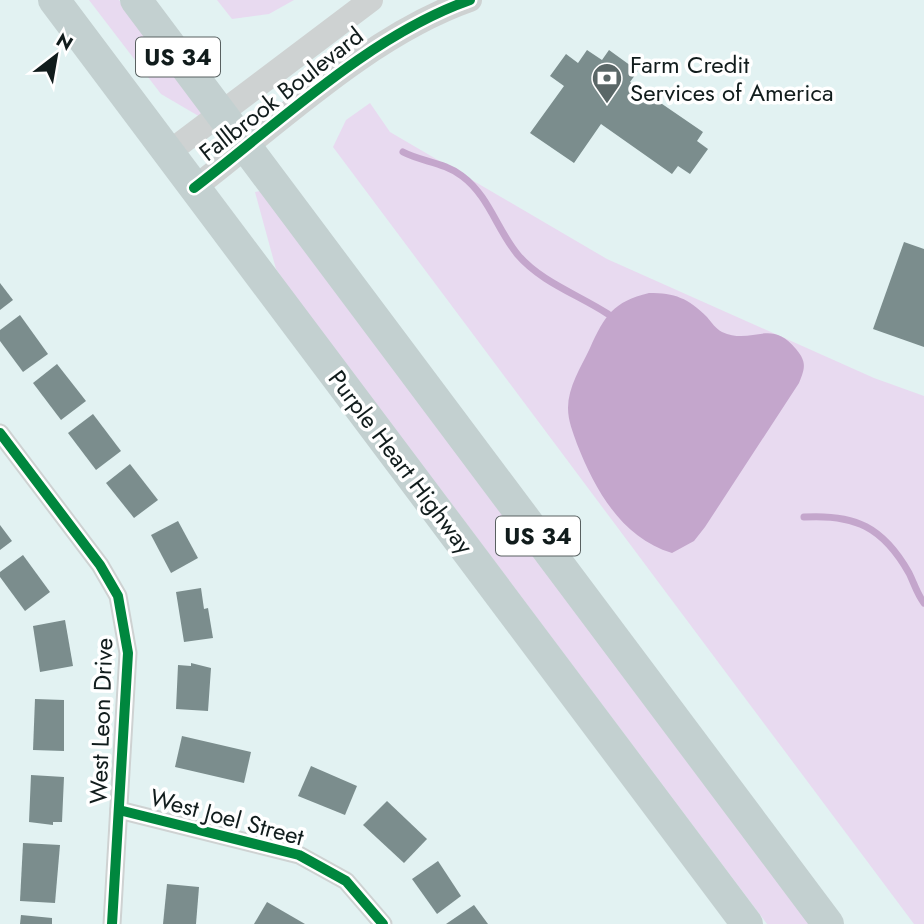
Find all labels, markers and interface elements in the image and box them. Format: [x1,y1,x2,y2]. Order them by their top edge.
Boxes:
street label: Fallbrook Boulevard [191,19,371,169]
north arrow [21,21,91,91]
text: N [51,26,78,57]
road number: US 34 [136,38,220,76]
place label: Farm Credit Services of America [630,47,834,110]
bank icon: Farm Credit Services of America [590,61,624,105]
street label: Purple Heart Highway [320,363,482,562]
road number: US 34 [496,516,580,556]
street label: West Leon Drive [81,637,121,805]
street label: West Joel Street [146,780,308,854]

